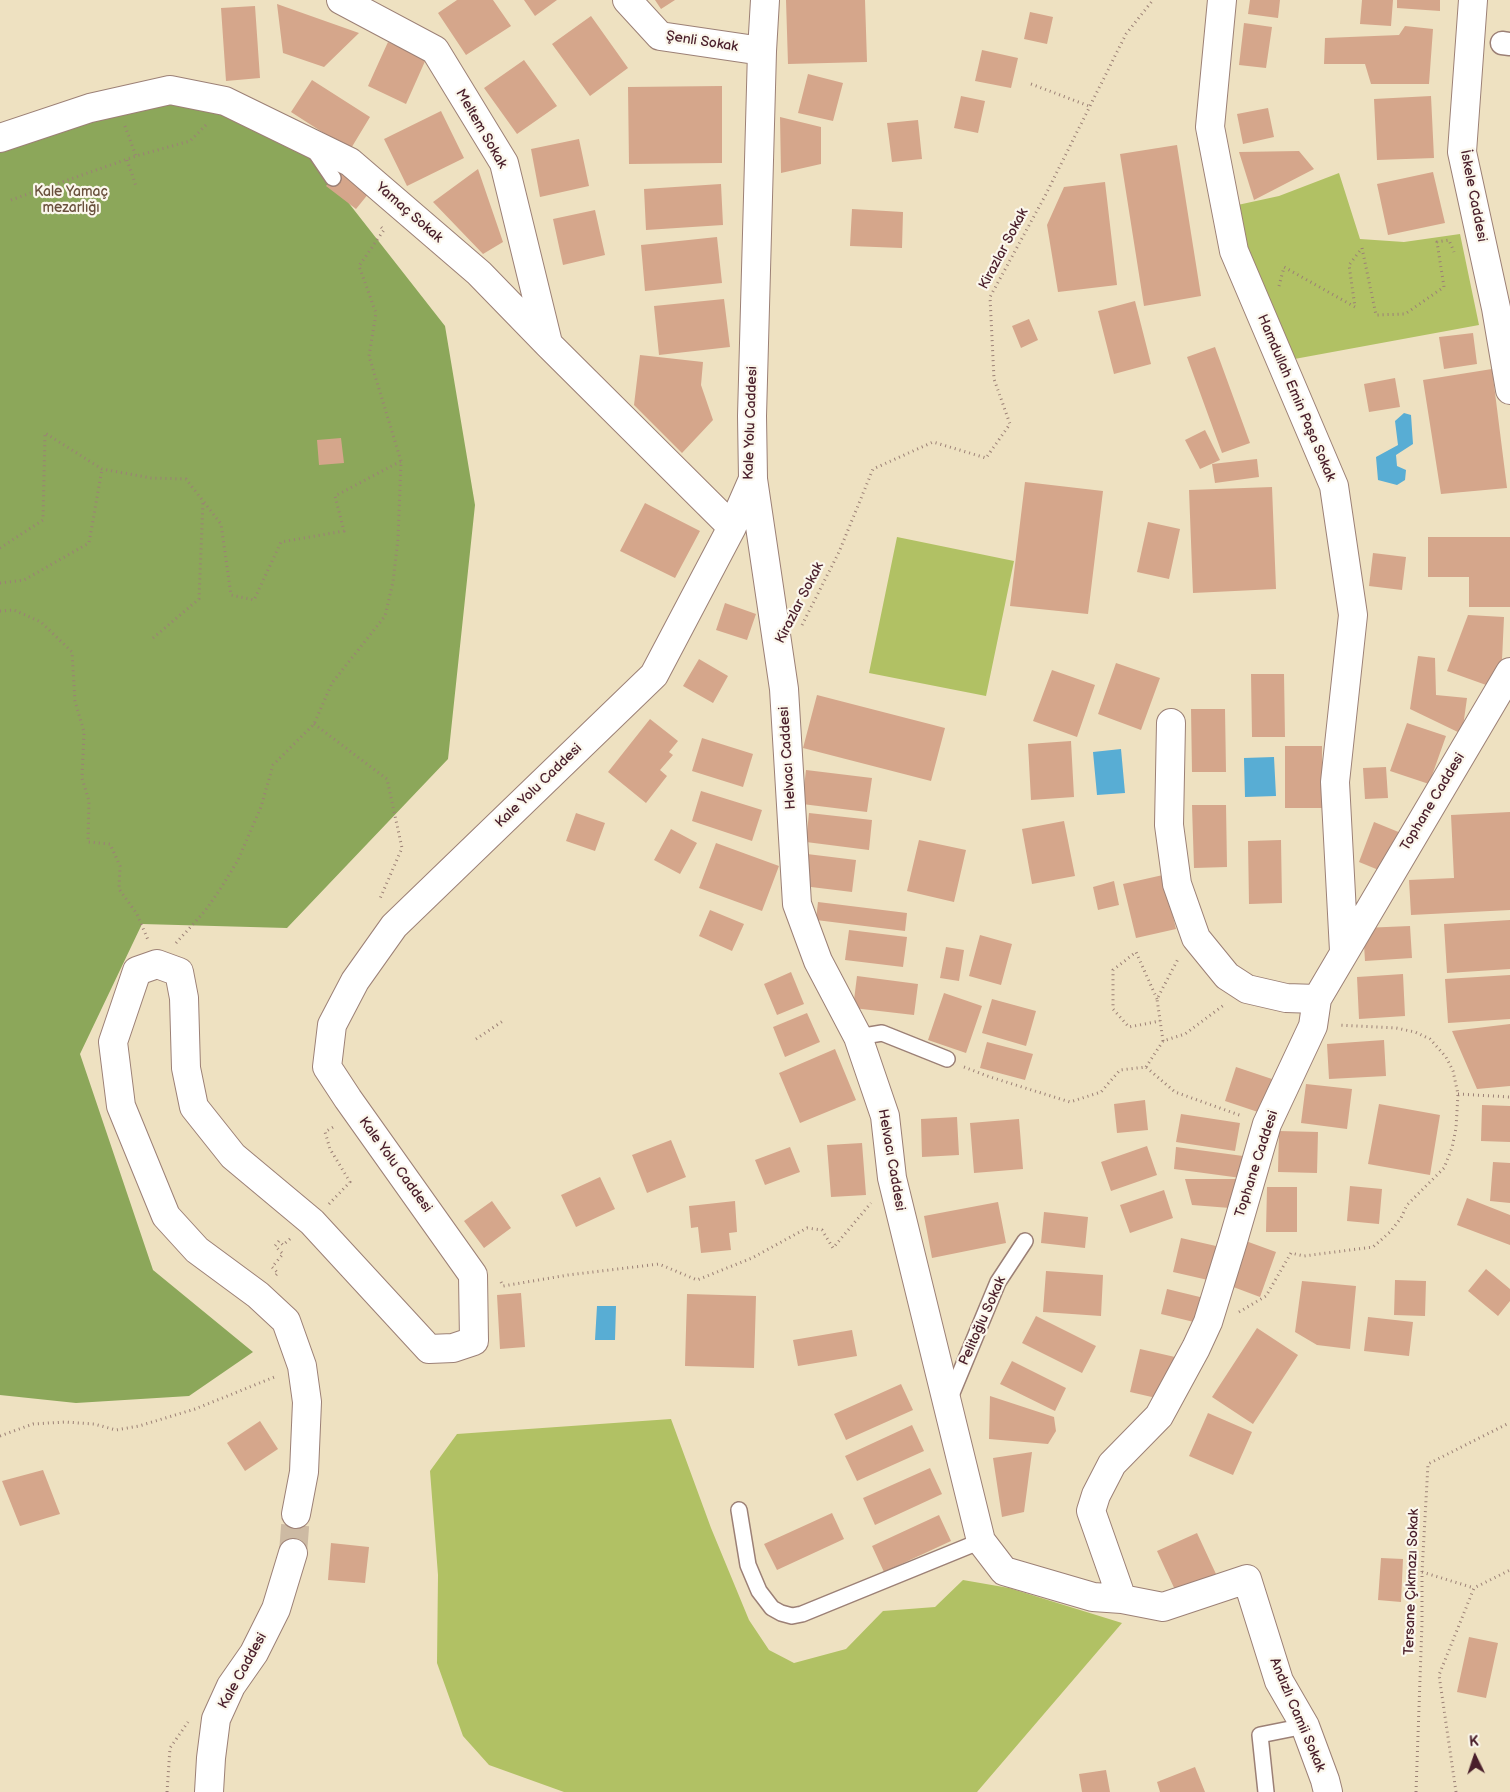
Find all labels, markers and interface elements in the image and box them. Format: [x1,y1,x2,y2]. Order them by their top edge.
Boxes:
street label: Şenli Sokak [665,28,739,56]
street label: Meltem Sokak [452,86,510,172]
street label: İskele Caddesi [1456,149,1490,243]
street label: Yamaç Sokak [372,179,446,247]
park label: Kale Yamaç mezarlığı [34,184,108,216]
street label: Kirazlar Sokak [976,206,1032,292]
street label: Hamdullah Emin Paşa Sokak [1253,312,1339,484]
street label: Kale Yolu Caddesi [741,366,761,480]
street label: Kirazlar Sokak [772,559,828,647]
street label: Helvacı Caddesi [776,706,800,810]
street label: Kale Yolu Caddesi [492,740,586,832]
street label: Tophane Caddesi [1397,750,1469,854]
street label: Helvacı Caddesi [874,1108,908,1212]
street label: Tophane Caddesi [1232,1109,1282,1219]
street label: Kale Yolu Caddesi [355,1114,435,1216]
street label: Pelitoğlu Sokak [956,1274,1010,1368]
street label: Tersane Çıkmazı Sokak [1401,1509,1423,1655]
street label: Kale Caddesi [215,1630,271,1712]
street label: Andızlı Camii Sokak [1265,1655,1329,1775]
north arrow [1450,1732,1500,1782]
text: K [1469,1733,1479,1750]

